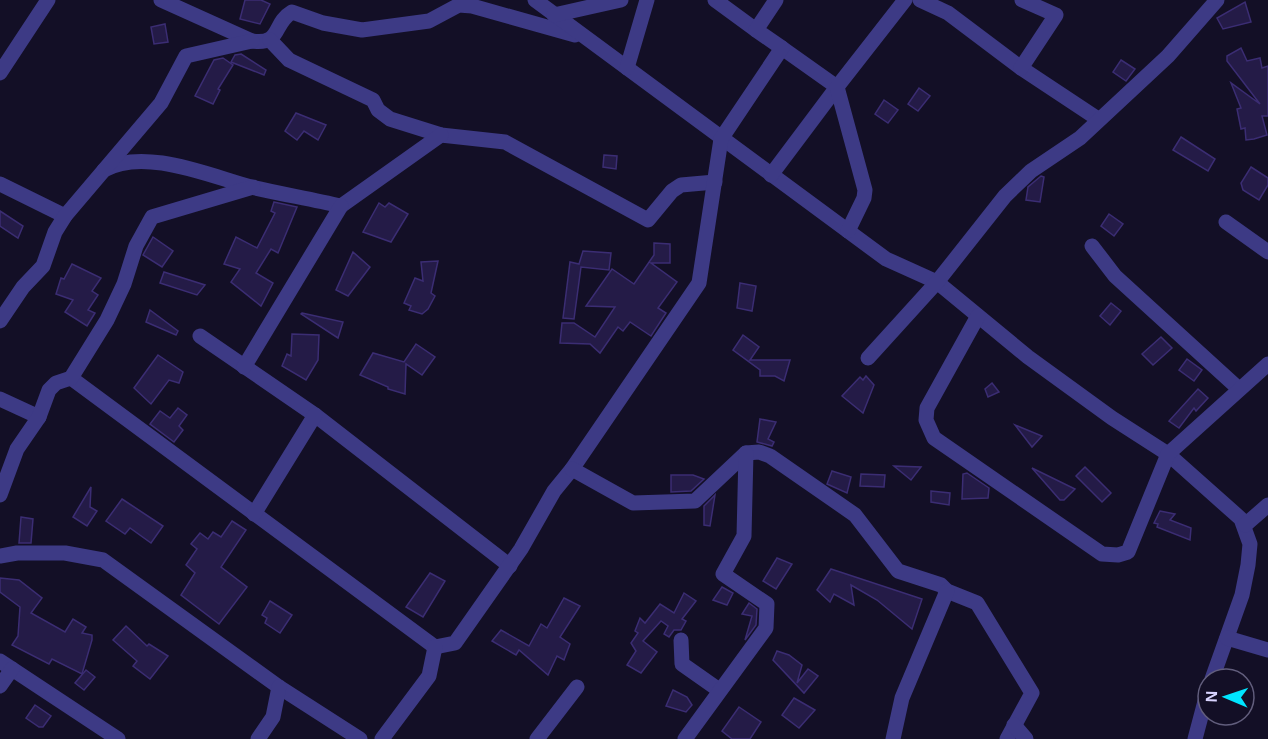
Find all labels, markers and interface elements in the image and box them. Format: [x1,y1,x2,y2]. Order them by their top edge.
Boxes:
north arrow [1196,667,1256,727]
text: N [1203,690,1220,703]

